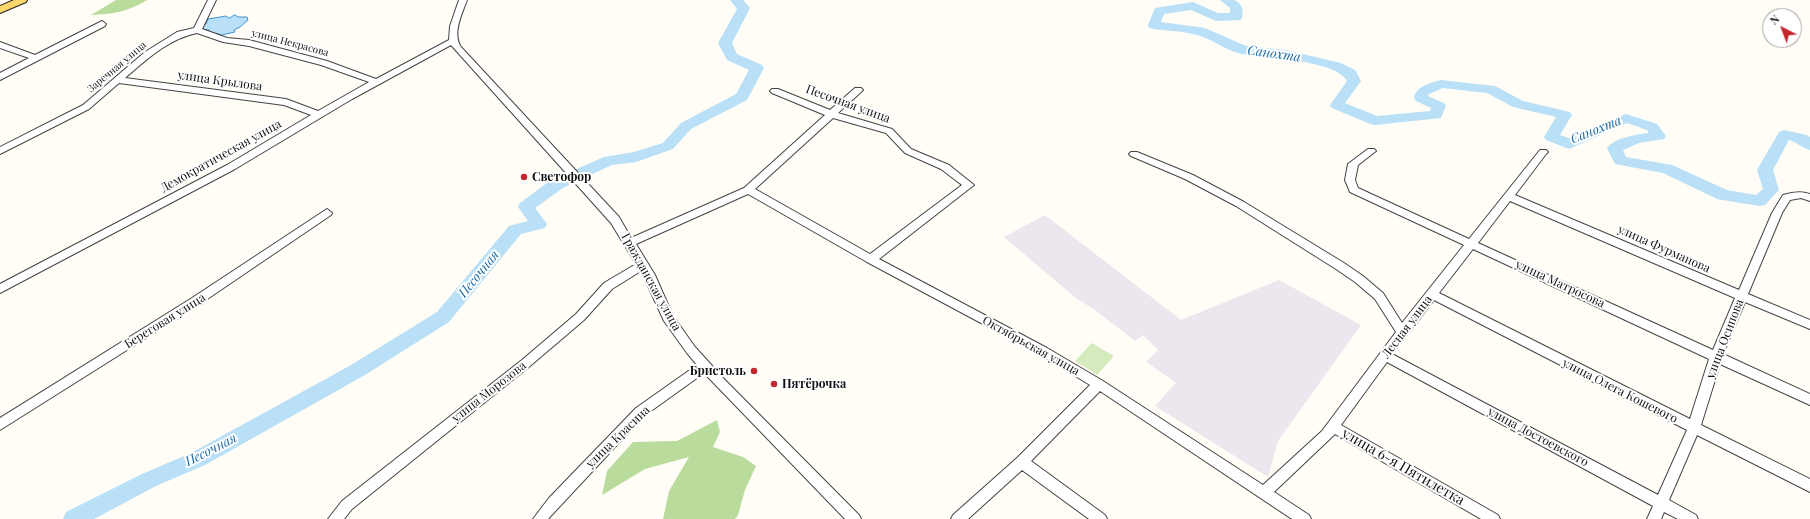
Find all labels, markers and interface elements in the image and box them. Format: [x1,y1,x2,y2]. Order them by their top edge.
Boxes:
north arrow [1762,8,1802,48]
text: N [1766,11,1782,28]
street label: улица Некрасова [250,27,330,59]
street label: Заречная улица [85,39,149,95]
water label: Санохта [1246,43,1302,65]
street label: улица Крылова [177,68,263,94]
street label: Песочная улица [804,82,892,126]
water label: Санохта [1568,113,1624,147]
street label: Демократическая улица [158,117,284,195]
place label: Светофор [532,170,591,184]
marker: Светофор [519,172,529,182]
street label: улица Фурманова [1616,222,1712,276]
street label: Гражданская улица [618,231,684,333]
water label: Песочная [455,247,503,301]
street label: улица Матросова [1513,257,1607,311]
street label: Береговая улица [122,290,208,352]
street label: Лесная улица [1379,293,1435,361]
street label: улица Осипова [1703,297,1747,381]
street label: Октябрьская улица [980,313,1082,379]
street label: улица Олега Кошевого [1560,356,1680,426]
street label: улица Морозова [449,359,529,425]
place label: Бристоль [690,364,746,378]
marker: Бристоль [749,366,759,376]
place label: Пятёрочка [782,377,846,391]
marker: Пятёрочка [769,379,779,389]
street label: улица Красина [583,403,653,471]
street label: улица Достоевского [1485,404,1591,470]
street label: улица 6-я Пятилетка [1339,425,1467,509]
water label: Песочная [183,430,239,470]

